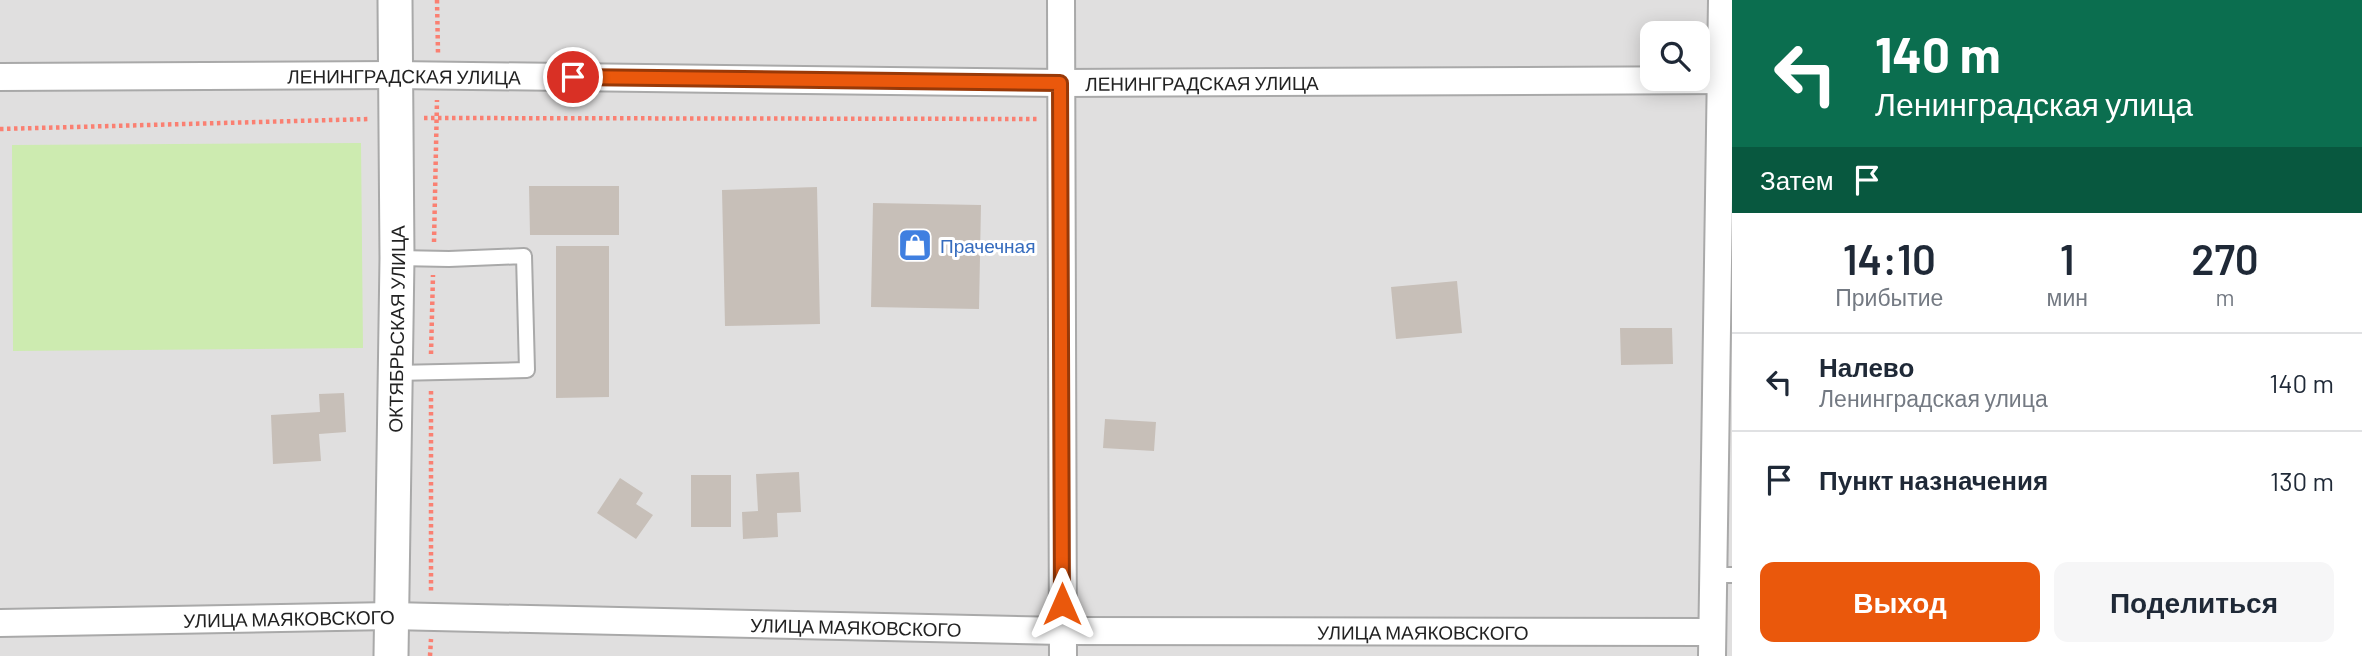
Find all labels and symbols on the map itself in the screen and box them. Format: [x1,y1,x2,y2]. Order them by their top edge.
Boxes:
pin [543,47,603,107]
street label: ЛЕНИНГРАДСКАЯ УЛИЦА [287,63,521,88]
street label: ЛЕНИНГРАДСКАЯ УЛИЦА [1085,70,1319,94]
street label: ОКТЯБРЬСКАЯ УЛИЦА [383,225,409,433]
shop icon: Прачечная [896,226,934,264]
place label: Прачечная [940,234,1035,257]
position arrow [1025,567,1099,641]
street label: УЛИЦА МАЯКОВСКОГО [183,604,395,631]
street label: УЛИЦА МАЯКОВСКОГО [750,613,962,640]
street label: УЛИЦА МАЯКОВСКОГО [1317,620,1529,643]

